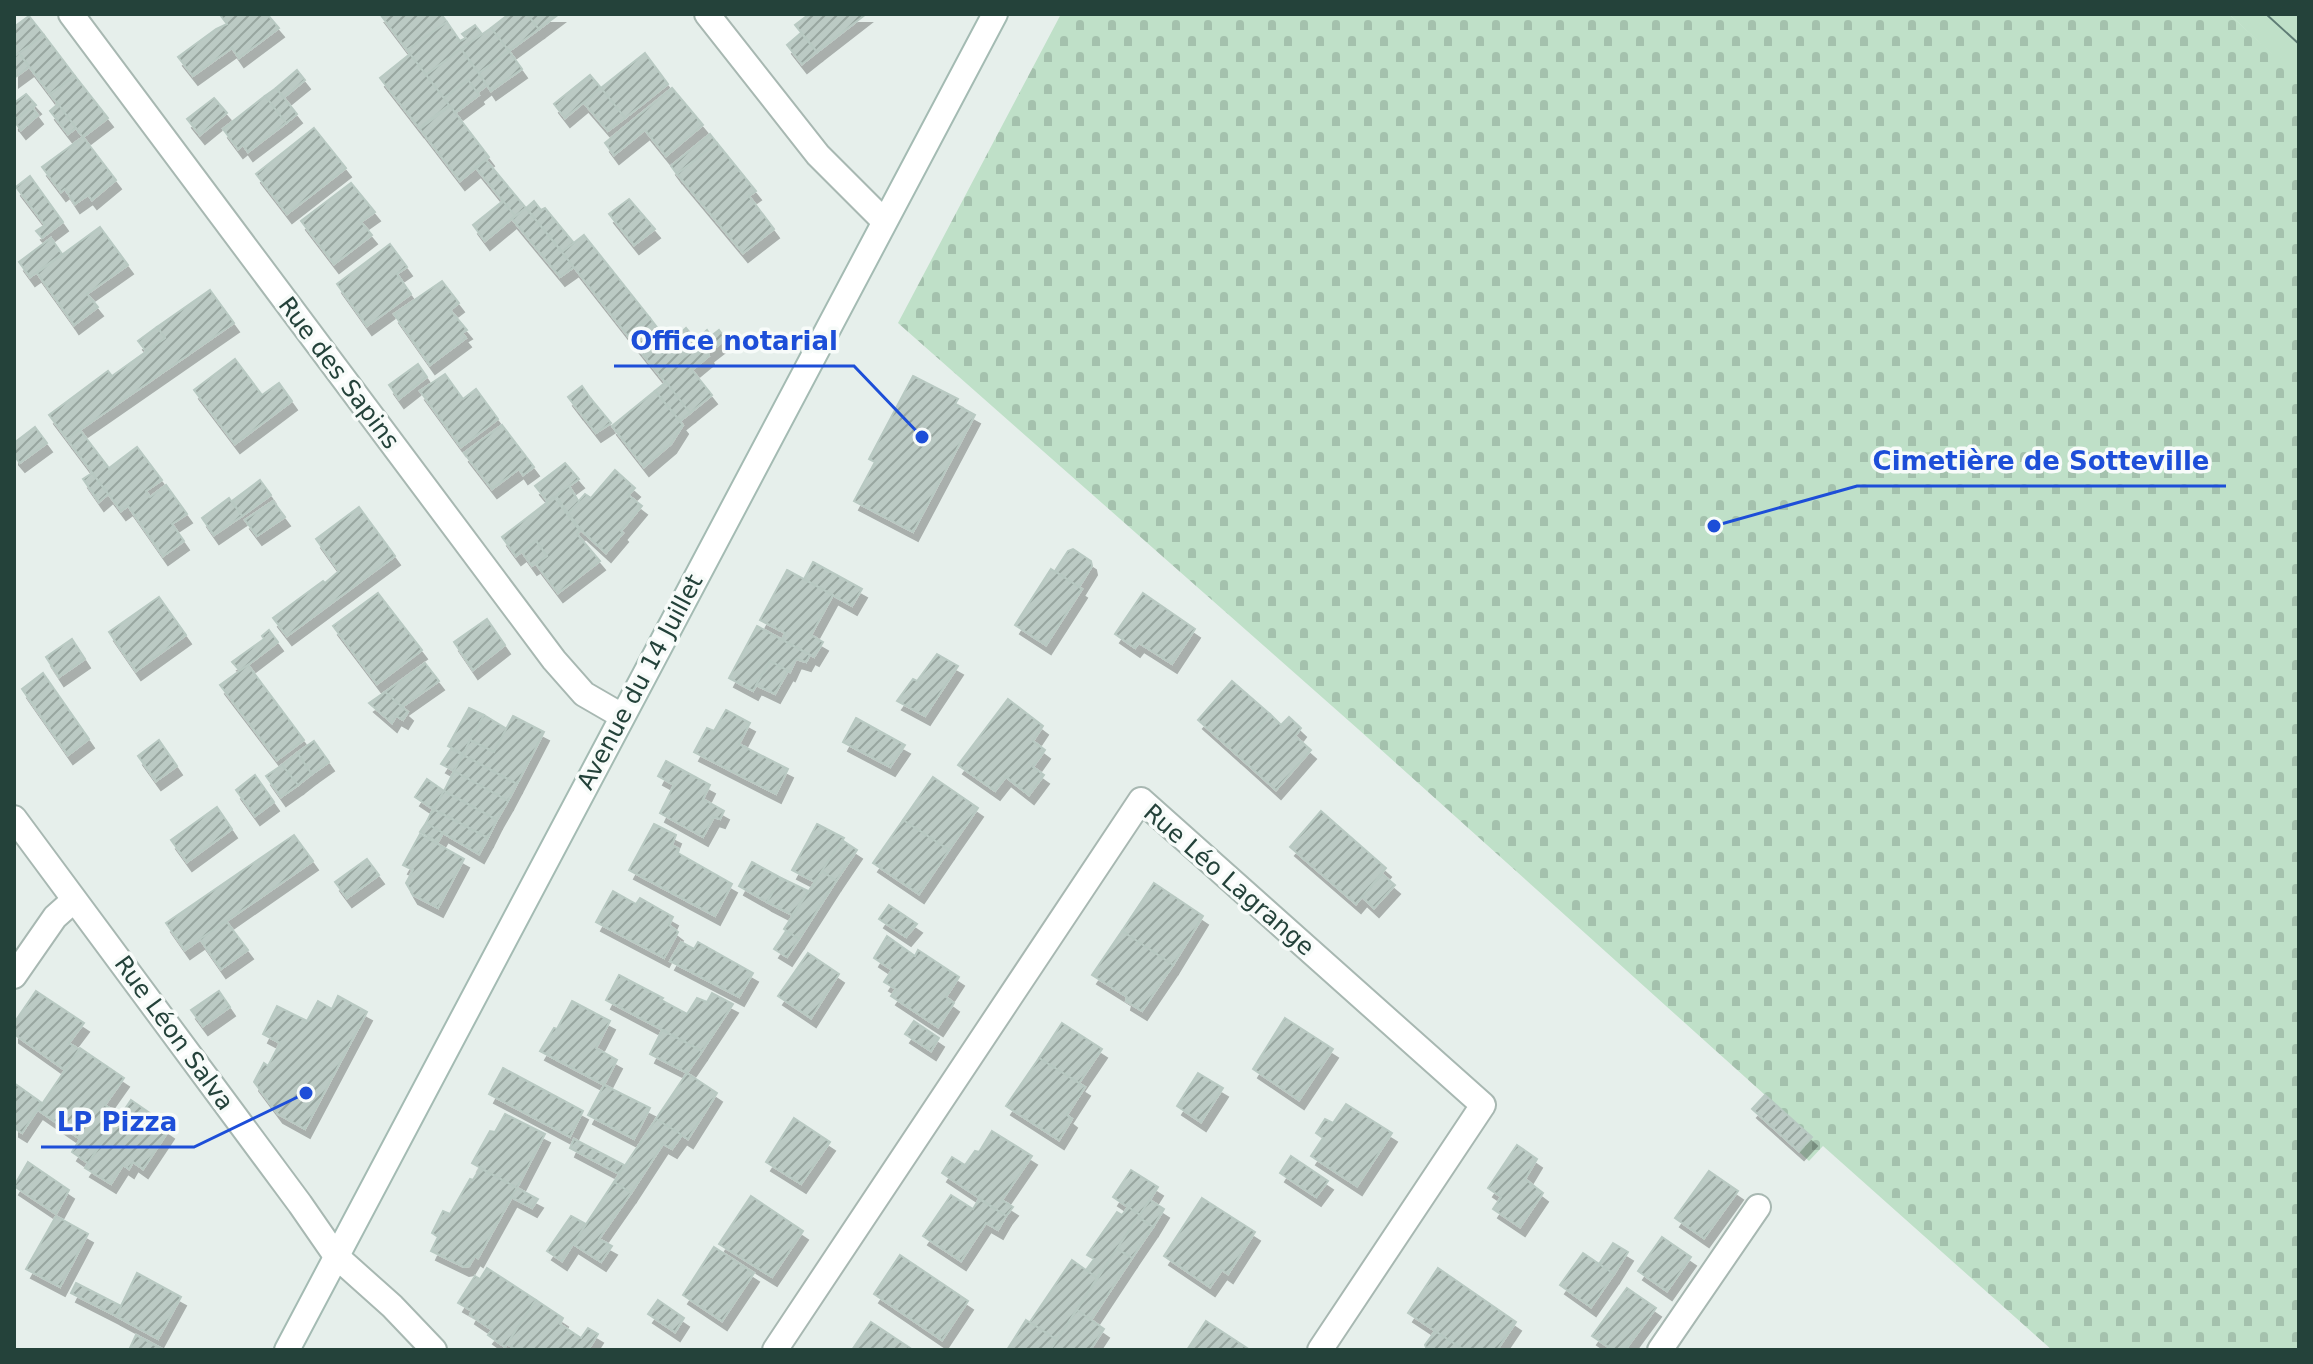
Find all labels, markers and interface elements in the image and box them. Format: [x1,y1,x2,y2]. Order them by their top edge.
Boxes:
street label: Rue des Sapins [273,292,405,454]
callout: Office notarial [614,316,854,366]
text: Office notarial [630,326,838,356]
callout: Cimetière de Sotteville [1857,436,2226,486]
text: Cimetière de Sotteville [1873,446,2209,476]
street label: Avenue du 14 Juillet [571,570,709,794]
street label: Rue Léo Lagrange [1138,798,1320,962]
street label: Rue Léon Salva [109,950,239,1116]
callout: LP Pizza [41,1097,194,1147]
text: LP Pizza [57,1107,177,1137]

